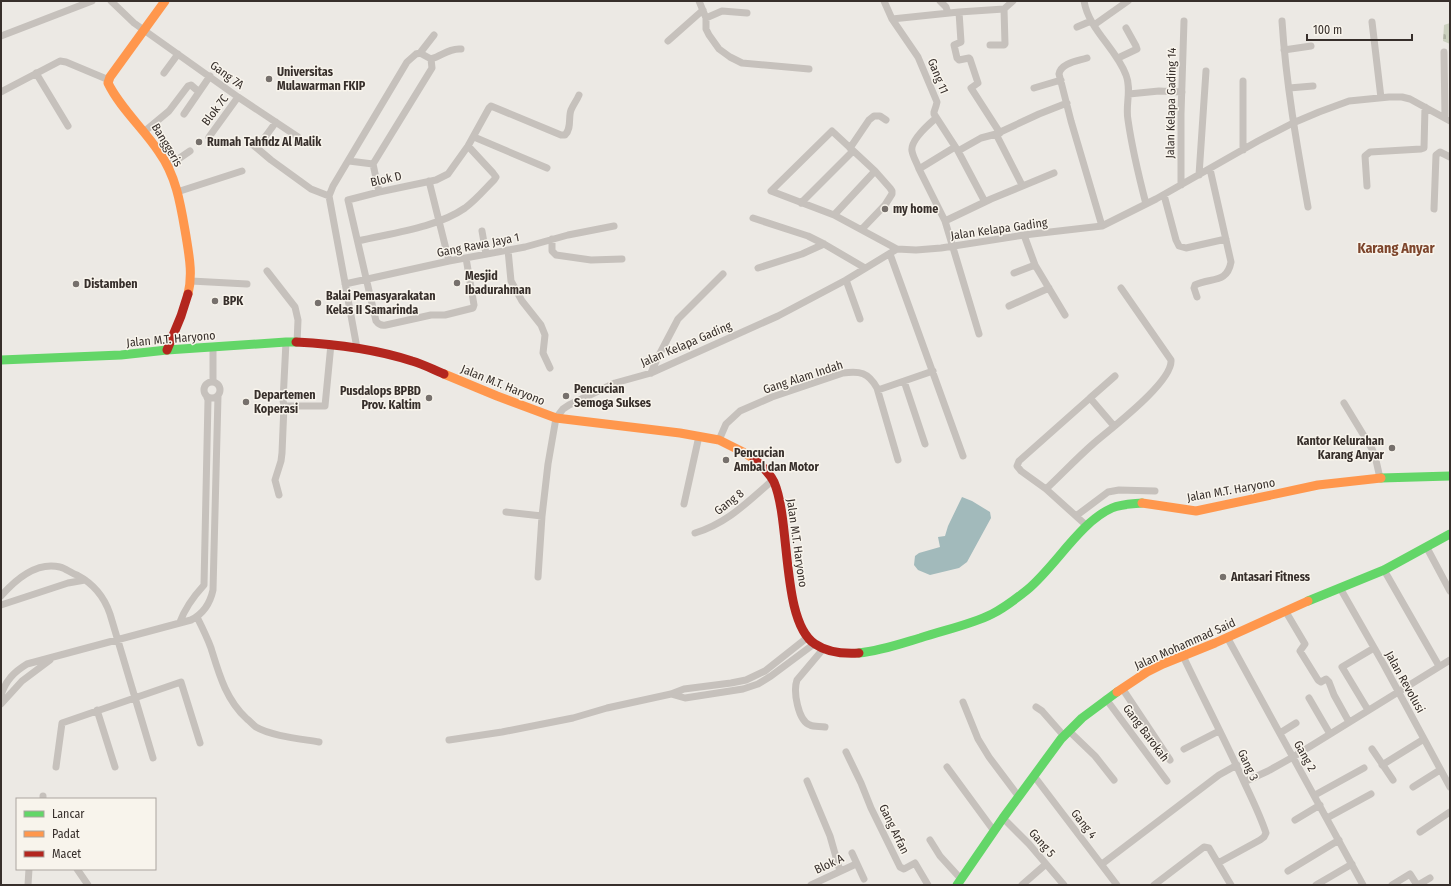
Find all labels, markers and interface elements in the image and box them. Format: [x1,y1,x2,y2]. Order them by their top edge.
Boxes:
scale bar [1307,16,1412,42]
text: 100 m [1313,23,1342,37]
street label: Jalan Kelapa Gading 14 [1163,47,1179,158]
street label: Gang 11 [925,56,951,96]
street label: Gang 7A [207,58,247,92]
place label: Universitas Mulawarman FKIP [277,65,366,93]
marker: Universitas Mulawarman FKIP [264,74,274,84]
street label: Blok 7C [199,92,231,128]
street label: Banggeris [149,121,185,169]
place label: Rumah Tahfidz Al Malik [207,135,322,149]
marker: Rumah Tahfidz Al Malik [194,137,204,147]
street label: Blok D [369,169,403,189]
place label: my home [893,202,938,216]
marker: my home [880,204,890,214]
street label: Jalan Kelapa Gading [950,215,1049,243]
street label: Gang Rawa Jaya 1 [436,230,520,260]
district label: Karang Anyar [1357,240,1435,257]
place label: Mesjid Ibadurahman [465,269,531,297]
place label: Distamben [84,277,138,291]
marker: Mesjid Ibadurahman [452,278,462,288]
marker: Distamben [71,279,81,289]
place label: Balai Pemasyarakatan Kelas II Samarinda [326,289,435,317]
place label: BPK [223,294,244,308]
marker: BPK [210,296,220,306]
marker: Balai Pemasyarakatan Kelas II Samarinda [313,298,323,308]
street label: Jalan Kelapa Gading [638,318,734,369]
street label: Jalan M.T. Haryono [126,328,216,350]
street label: Gang Alam Indah [761,358,845,396]
street label: Jalan M.T. Haryono [459,362,547,408]
place label: Pencucian Semoga Sukses [574,382,652,410]
place label: Pusdalops BPBD Prov. Kaltim [340,384,421,412]
place label: Departemen Koperasi [254,388,316,416]
marker: Pencucian Semoga Sukses [561,391,571,401]
marker: Pusdalops BPBD Prov. Kaltim [424,393,434,403]
marker: Departemen Koperasi [241,397,251,407]
place label: Kantor Kelurahan Karang Anyar [1297,434,1385,462]
marker: Kantor Kelurahan Karang Anyar [1387,443,1397,453]
place label: Pencucian Ambal dan Motor [733,446,819,474]
marker: Pencucian Ambal dan Motor [721,455,731,465]
street label: Jalan M.T. Haryono [1186,475,1276,505]
street label: Gang 8 [711,486,747,518]
street label: Jalan M.T. Haryono [784,498,810,588]
place label: Antasari Fitness [1230,570,1311,584]
marker: Antasari Fitness [1218,572,1228,582]
street label: Jalan Mohammad Said [1132,615,1238,673]
street label: Jalan Revolusi [1382,649,1428,715]
street label: Gang Barokah [1120,702,1172,764]
street label: Gang 2 [1291,738,1319,774]
street label: Gang 3 [1235,747,1261,783]
legend [16,798,156,870]
street label: Gang Arfan [876,802,912,856]
text: Lancar [52,807,85,821]
street label: Gang 4 [1068,807,1100,842]
street label: Gang 5 [1026,826,1058,860]
text: Padat [52,827,80,841]
text: Macet [52,847,81,861]
street label: Blok A [812,851,846,877]

